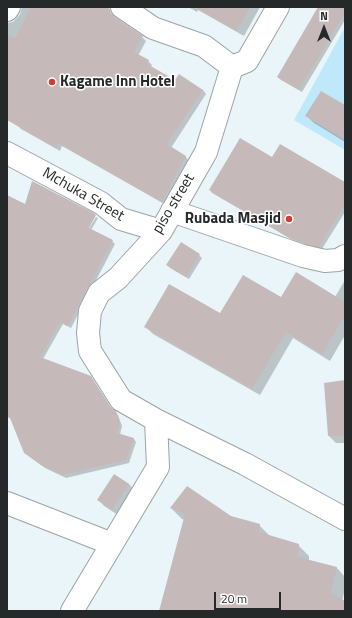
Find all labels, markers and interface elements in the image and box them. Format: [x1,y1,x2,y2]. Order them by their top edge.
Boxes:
north arrow [304,8,344,48]
text: N [320,8,328,24]
place label: Kagame Inn Hotel [60,73,175,91]
marker: Kagame Inn Hotel [47,77,57,87]
street label: Mchuka Street [39,164,127,226]
street label: piso street [149,171,199,237]
place label: Rubada Masjid [185,210,281,228]
marker: Rubada Masjid [284,214,294,224]
scale bar [216,584,283,610]
text: 20 m [221,589,247,608]

